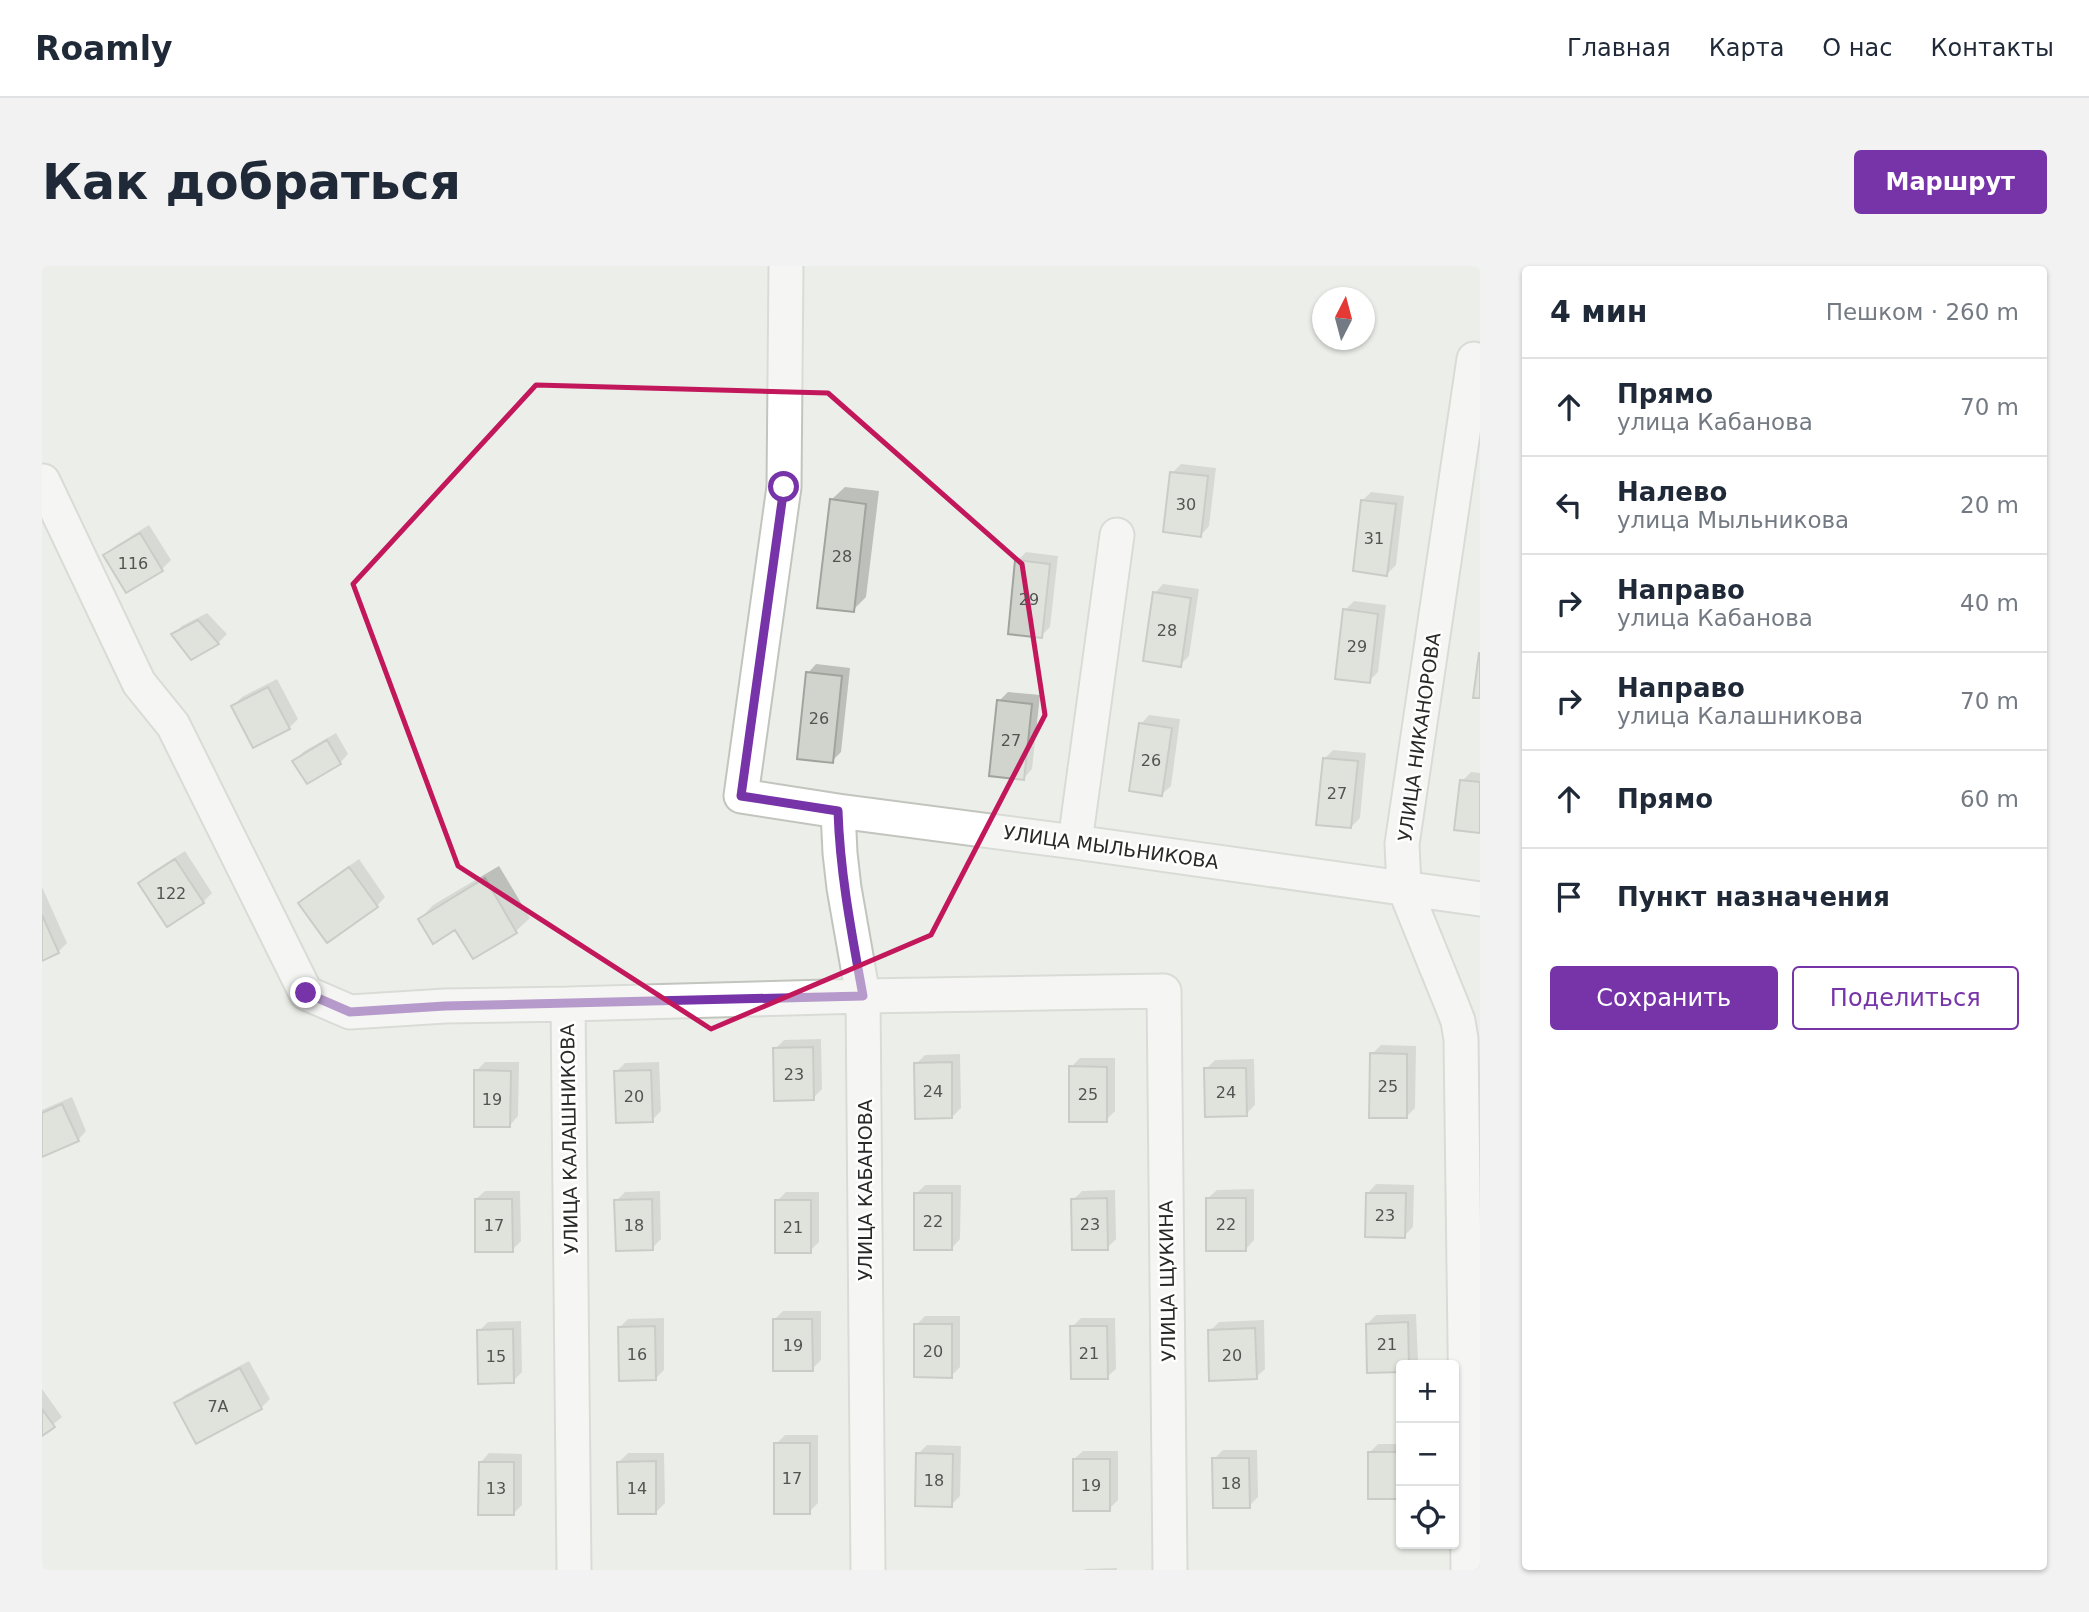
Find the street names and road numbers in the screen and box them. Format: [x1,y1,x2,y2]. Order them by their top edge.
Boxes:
street label: УЛИЦА НИКАНОРОВА [1393,631,1445,843]
street label: УЛИЦА МЫЛЬНИКОВА [1002,821,1220,873]
street label: УЛИЦА КАЛАШНИКОВА [556,1023,582,1255]
street label: УЛИЦА КАБАНОВА [854,1099,876,1281]
street label: УЛИЦА ЩУКИНА [1155,1200,1179,1362]

